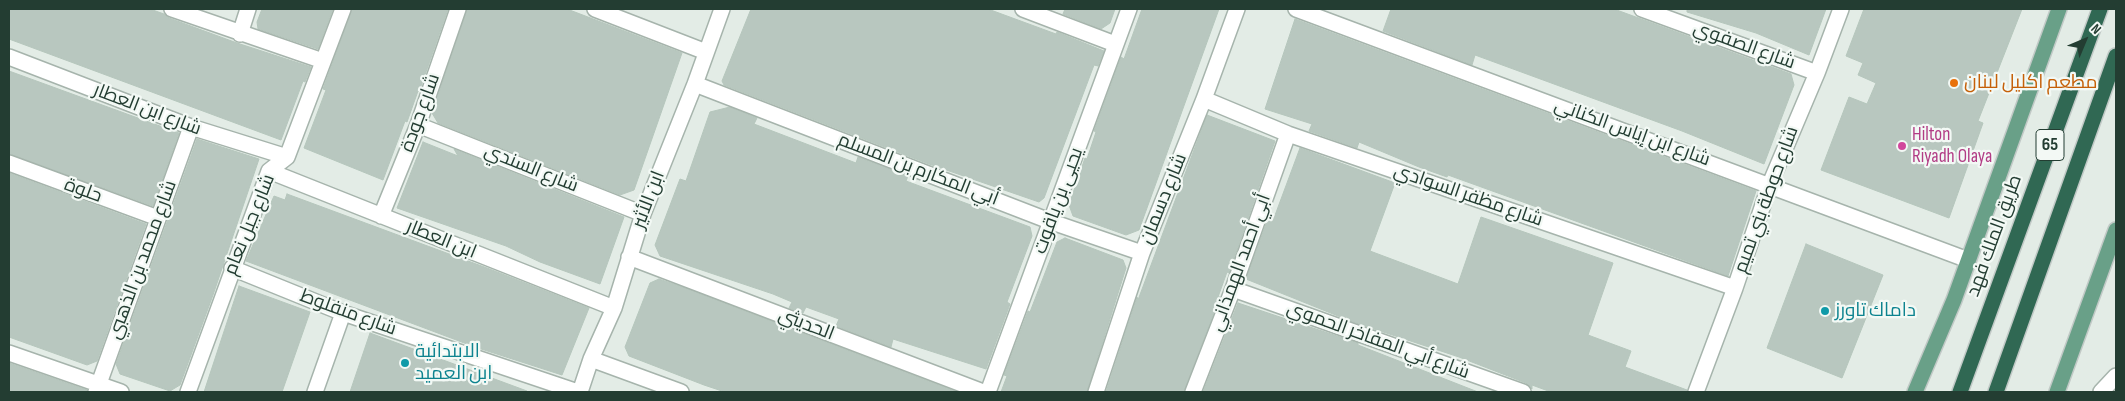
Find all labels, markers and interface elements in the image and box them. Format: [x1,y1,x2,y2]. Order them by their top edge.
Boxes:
north arrow [2060,15,2110,65]
street label: شارع الصفوي [1690,17,1798,75]
text: N [2087,20,2105,38]
street label: شارع جودة [396,71,446,155]
place label: مطعم اكليل لبنان [1964,72,2097,94]
marker: مطعم اكليل لبنان [1948,77,1960,89]
street label: شارع ابن العطار [90,79,204,141]
street label: شارع ابن إياس الكناني [1551,94,1713,172]
street label: شارع حوطة بني تميم [1730,123,1804,277]
place label: Hilton Riyadh Olaya [1912,124,1992,168]
street label: أبي المكارم بن المسلم [834,129,1002,211]
road number: 65 [2036,130,2064,160]
street label: شارع السندي [481,140,581,198]
marker: Hilton Riyadh Olaya [1896,140,1908,152]
street label: يحيى بن ياقوت [1029,145,1089,257]
street label: شارع دسمان [1135,150,1193,248]
street label: شارع مظفر السوادي [1390,160,1546,232]
street label: ابن الأثير [628,168,670,232]
street label: شارع جبل نعام [219,171,281,279]
street label: طريق الملك فهد [1962,172,2028,300]
street label: حلوة [61,174,105,208]
street label: شارع محمد بن الذهبي [104,177,182,343]
street label: أبي أحمد الهمذاني [1206,191,1276,335]
street label: ابن العطار [403,216,479,264]
street label: شارع منفلوط [297,285,399,341]
street label: شارع أبي المفاخر الحموي [1284,297,1472,385]
place label: داماك تاورز [1835,300,1916,322]
street label: الحديثي [775,304,837,346]
marker: داماك تاورز [1819,305,1831,317]
place label: الابتدائية ابن العميد [415,341,492,385]
marker: الابتدائية ابن العميد [399,357,411,369]

